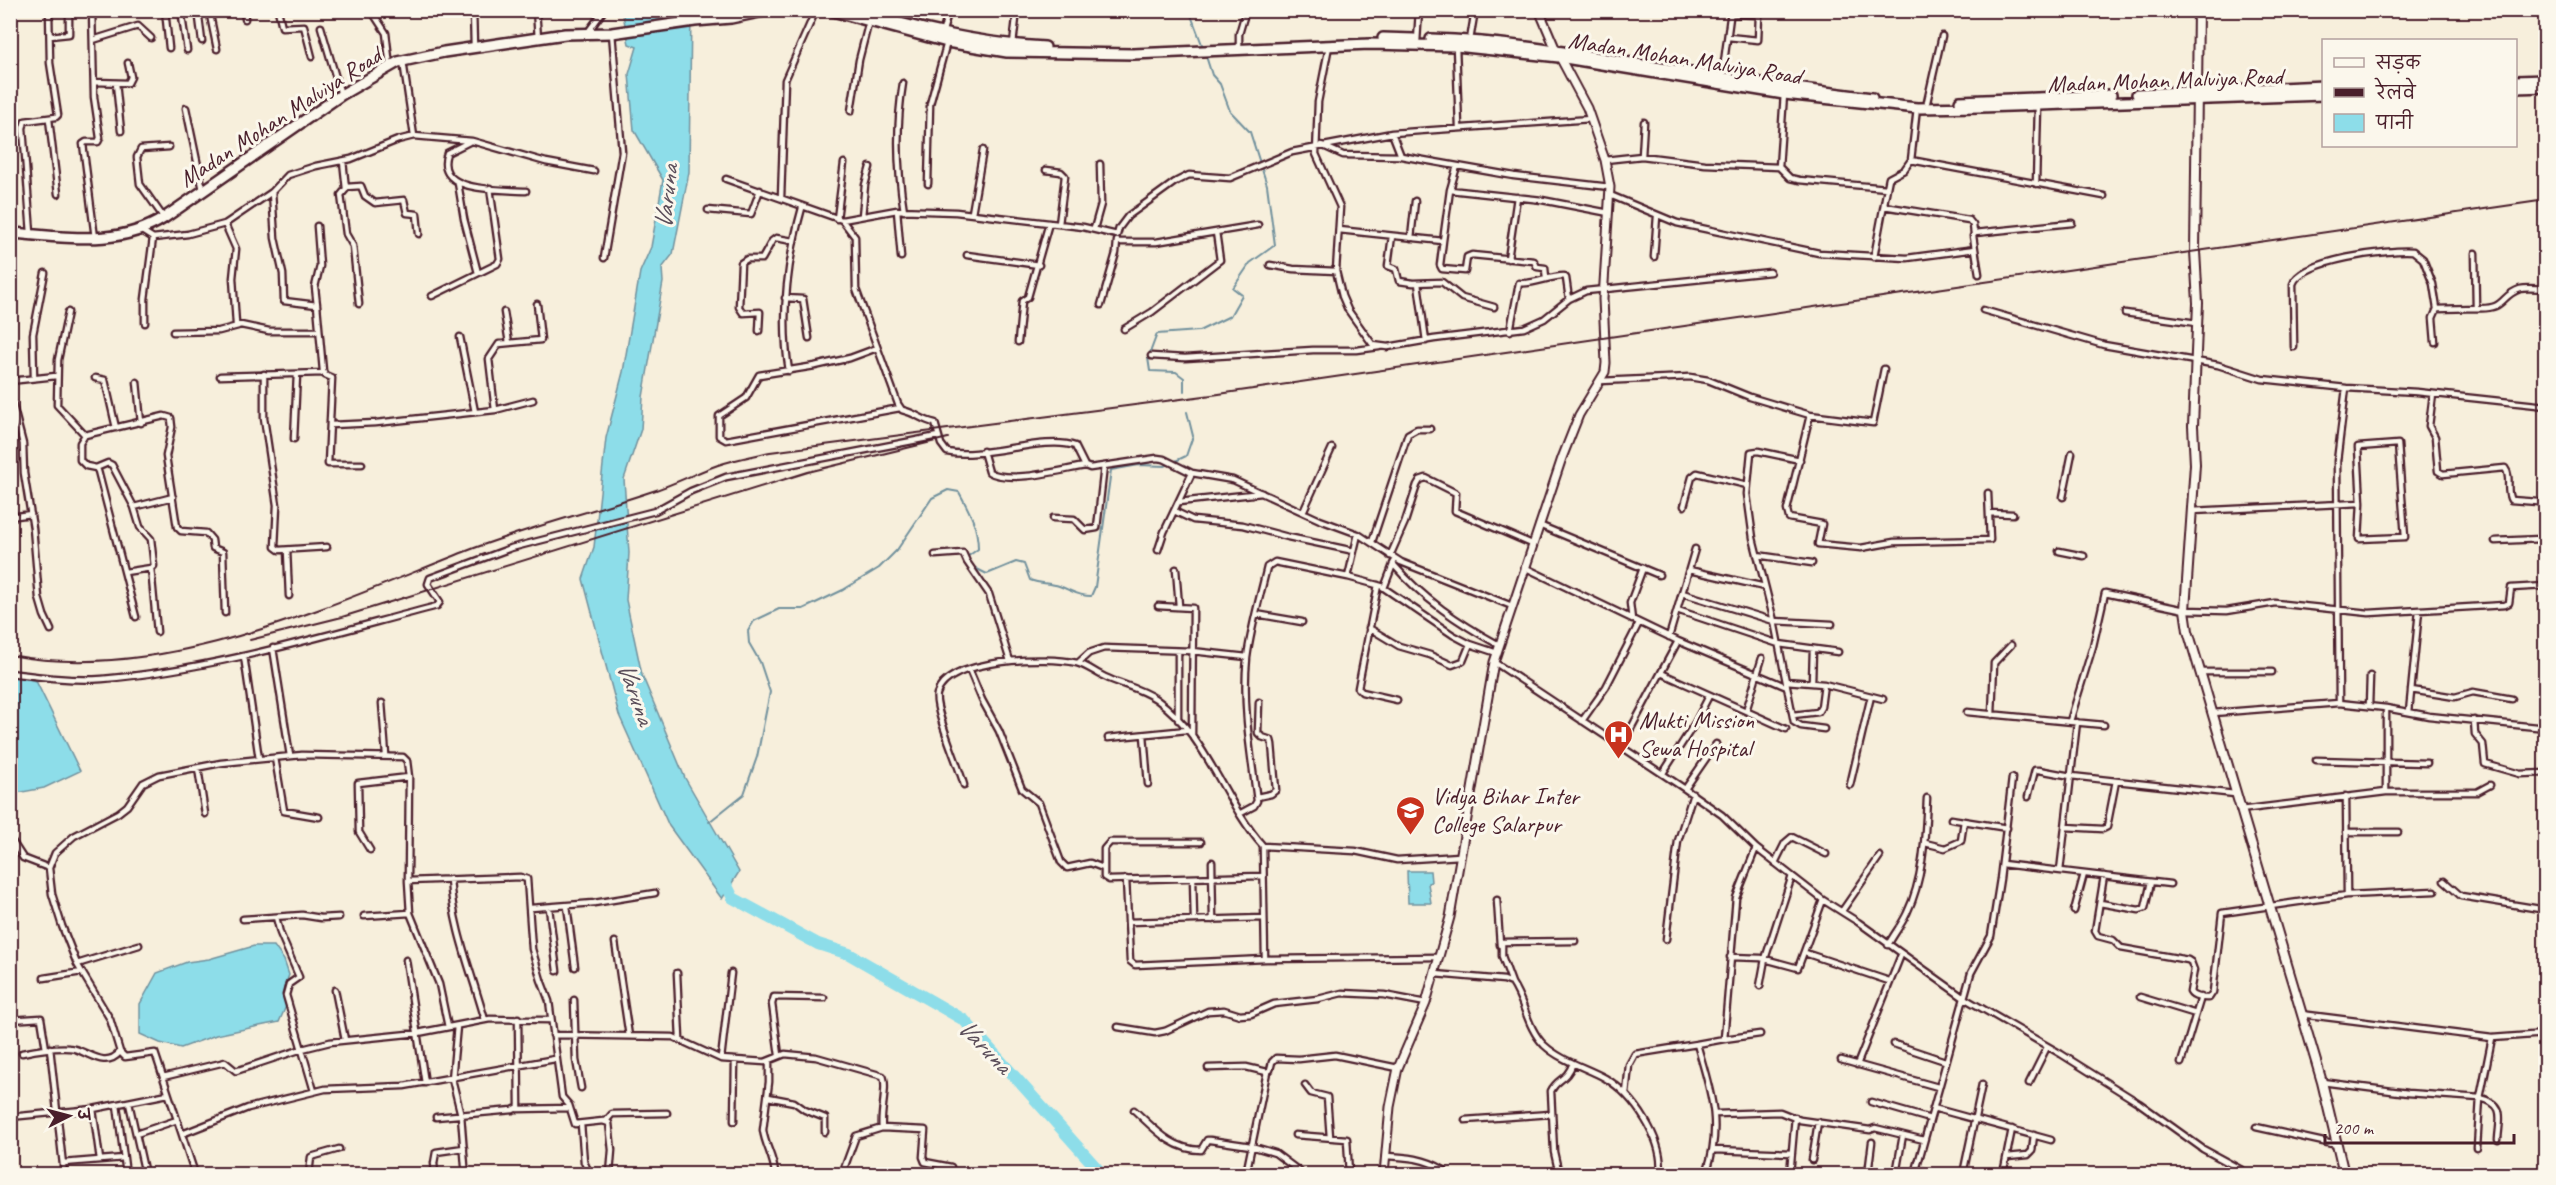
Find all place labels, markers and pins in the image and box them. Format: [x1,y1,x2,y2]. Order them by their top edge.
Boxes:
place label: Mukti Mission Sewa Hospital [1639,705,1755,763]
hospital icon: Mukti Mission Sewa Hospital [1602,718,1634,760]
place label: Vidya Bihar Inter College Salarpur [1432,781,1581,839]
school or university icon: Vidya Bihar Inter College Salarpur [1395,794,1427,836]

